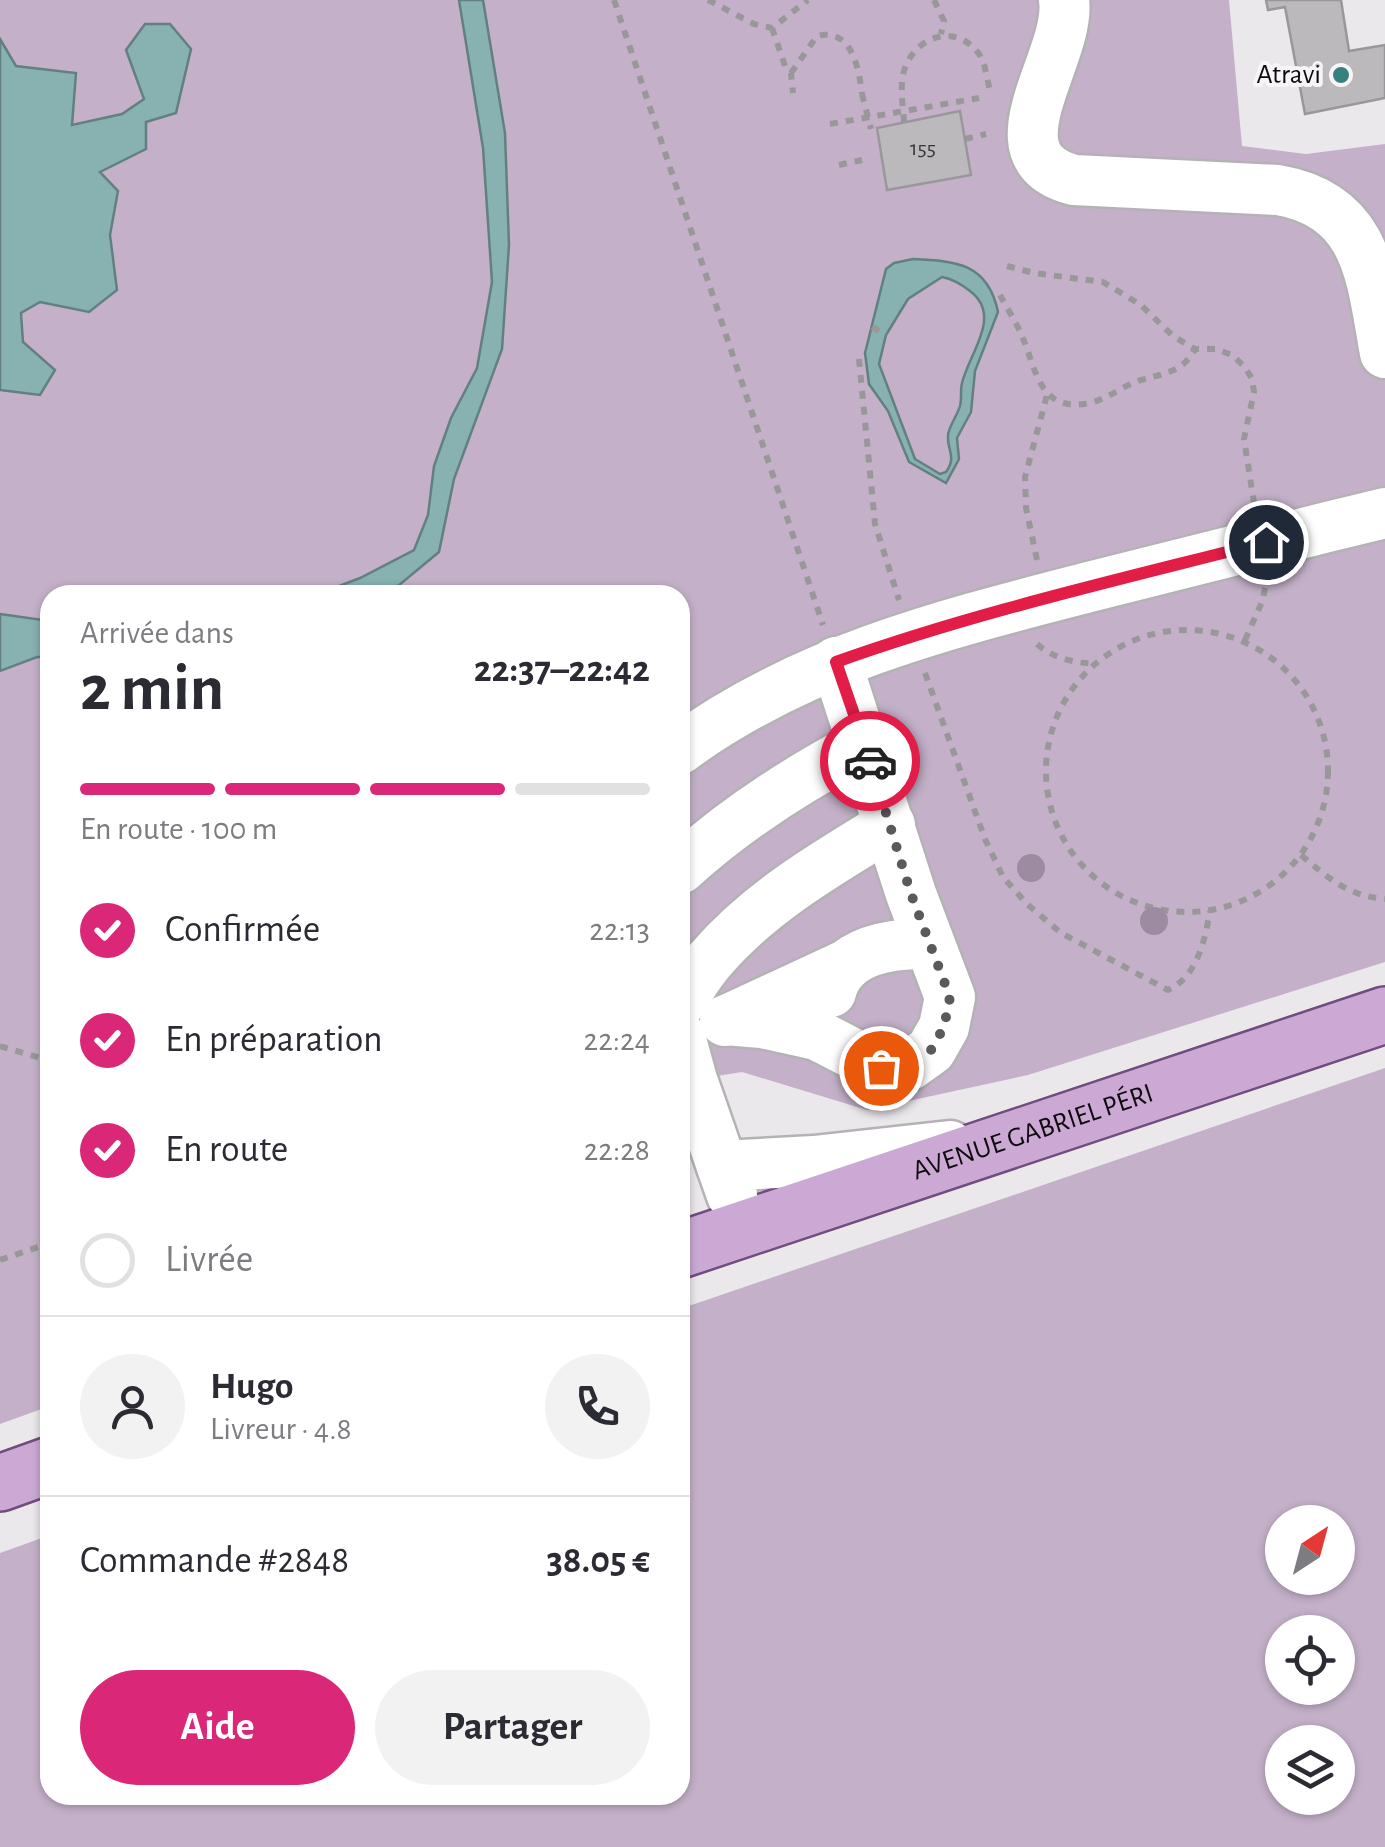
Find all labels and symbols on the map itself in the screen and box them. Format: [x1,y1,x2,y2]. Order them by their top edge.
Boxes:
place label: Atravi [1256,61,1321,89]
marker: Atravi [1330,64,1352,86]
house number: 155 [910,137,936,159]
pin [1224,500,1309,585]
courier [820,711,920,811]
pin [839,1026,924,1111]
street label: AVENUE GABRIEL PÉRI [909,1079,1157,1185]
north arrow [1265,1505,1355,1595]

